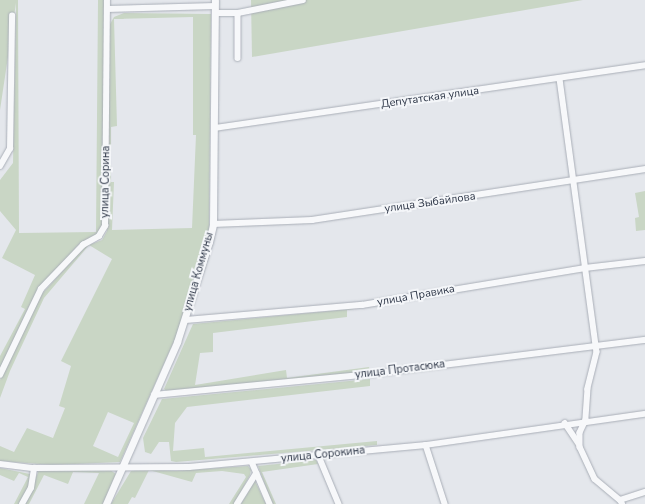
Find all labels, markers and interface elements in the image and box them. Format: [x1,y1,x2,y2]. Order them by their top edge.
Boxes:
street label: Депутатская улица [380,85,480,111]
street label: улица Сорина [99,146,113,218]
street label: улица Зыбайлова [384,190,476,216]
street label: улица Коммуны [181,231,217,313]
street label: улица Правика [376,283,456,309]
street label: улица Протасюка [354,358,446,382]
street label: улица Сорокина [280,444,366,466]

